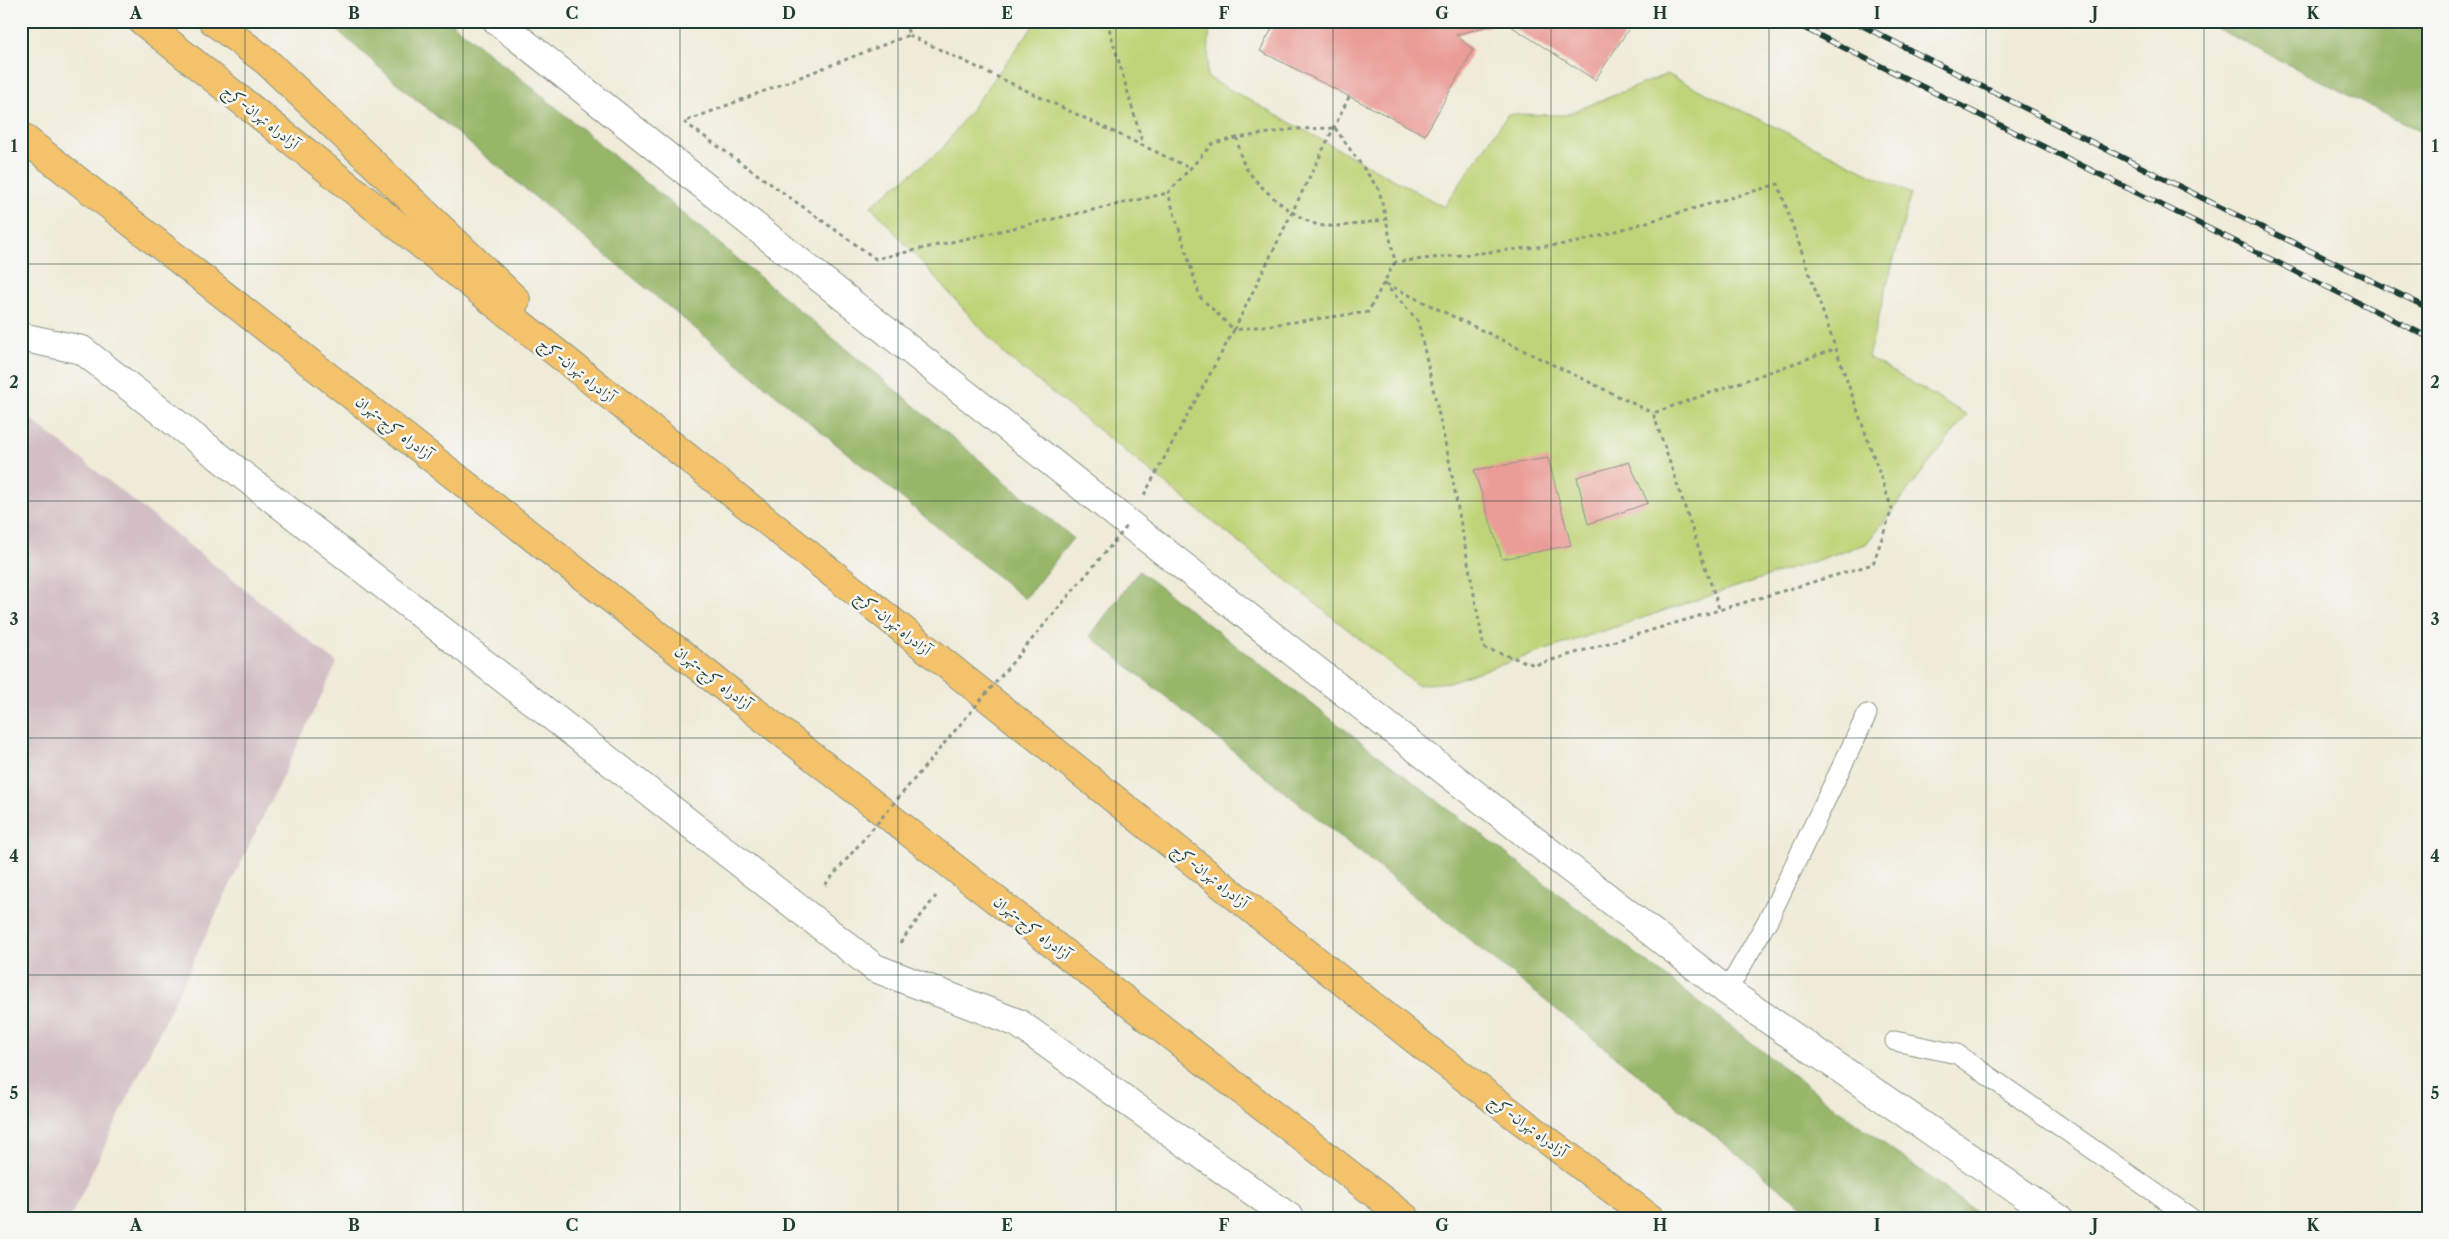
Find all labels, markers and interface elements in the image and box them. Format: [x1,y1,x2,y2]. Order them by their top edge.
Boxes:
text: A [129,3,143,23]
text: B [348,3,360,23]
text: C [566,3,578,23]
text: D [782,3,796,23]
text: E [1001,3,1013,23]
text: F [1219,3,1230,23]
text: G [1435,3,1449,23]
text: H [1653,3,1667,23]
text: I [1874,3,1881,23]
text: J [2089,3,2098,23]
text: K [2307,3,2321,23]
street label: آزادراه تهران-کرج [217,80,305,157]
text: 1 [10,136,18,156]
text: 1 [2431,136,2439,156]
street label: آزادراه تهران-کرج [533,333,621,410]
text: 2 [9,372,19,392]
text: 2 [2430,372,2440,392]
street label: آزادراه کرج-تهران [350,392,438,468]
street label: آزادراه تهران-کرج [849,586,937,663]
text: 3 [9,609,19,629]
text: 3 [2430,609,2440,629]
street label: آزادراه کرج-تهران [669,642,757,718]
street label: آزادراه تهران-کرج [1166,839,1254,916]
text: 4 [9,846,19,866]
text: 4 [2430,846,2440,866]
street label: آزادراه کرج-تهران [988,892,1076,968]
text: 5 [10,1083,19,1103]
text: 5 [2431,1083,2440,1103]
street label: آزادراه تهران-کرج [1483,1090,1572,1165]
text: A [129,1215,143,1235]
text: B [348,1215,360,1235]
text: C [566,1215,578,1235]
text: D [782,1215,796,1235]
text: E [1001,1215,1013,1235]
text: F [1219,1215,1230,1235]
text: G [1435,1215,1449,1235]
text: H [1653,1215,1667,1235]
text: I [1874,1215,1881,1235]
text: J [2089,1215,2098,1235]
text: K [2307,1215,2321,1235]

